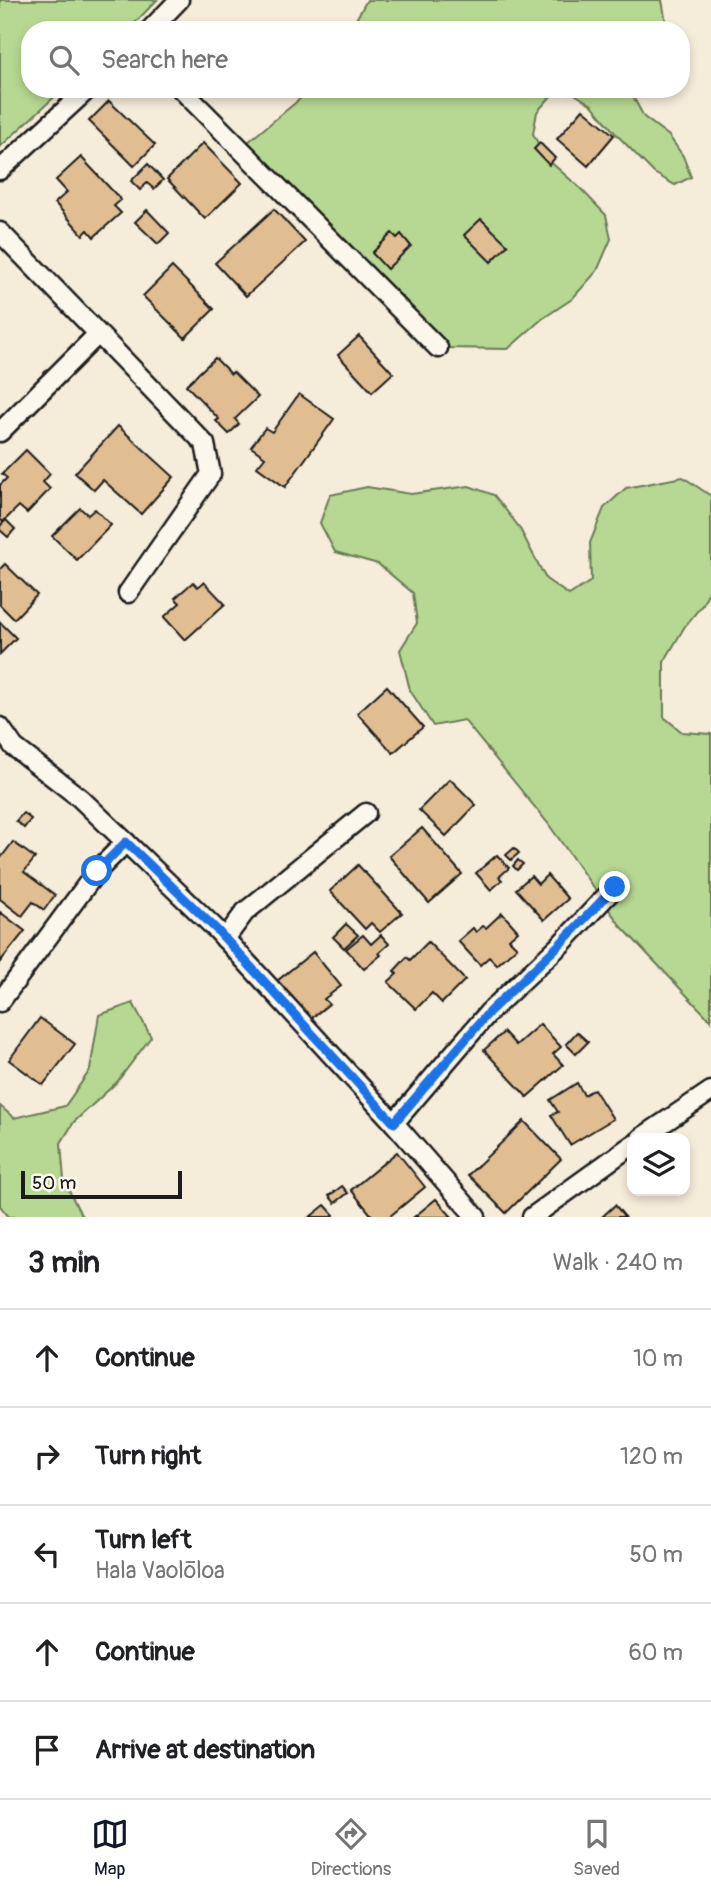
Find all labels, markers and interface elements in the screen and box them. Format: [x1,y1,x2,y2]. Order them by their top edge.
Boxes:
search box [21,21,690,98]
icon: search [45,41,83,79]
text: Search here [101,44,228,76]
route start [81,855,112,886]
route end [599,871,630,902]
map controls [627,1133,690,1196]
button: layers [627,1133,690,1196]
scale bar [21,1168,182,1200]
text: 50 m [32,1171,76,1195]
text: 3 min [28,1244,100,1281]
text: Walk · 240 m [553,1248,683,1277]
icon: ahead [28,1339,66,1377]
text: Continue [95,1342,195,1374]
text: 10 m [633,1344,683,1373]
icon: right [28,1437,66,1475]
text: Turn right [95,1440,201,1472]
text: 120 m [620,1442,683,1471]
text: Turn left [95,1524,191,1556]
icon: left [28,1535,66,1573]
text: 50 m [629,1540,683,1569]
text: Hala Vaolōloa [95,1556,225,1585]
icon: ahead [28,1633,66,1671]
text: Continue [95,1636,195,1668]
text: 60 m [628,1638,683,1667]
icon: arrive [28,1731,66,1769]
text: Arrive at destination [95,1734,315,1766]
tab: Map [91,1815,129,1881]
tab: Directions [311,1815,391,1881]
tab: Saved [573,1815,620,1881]

